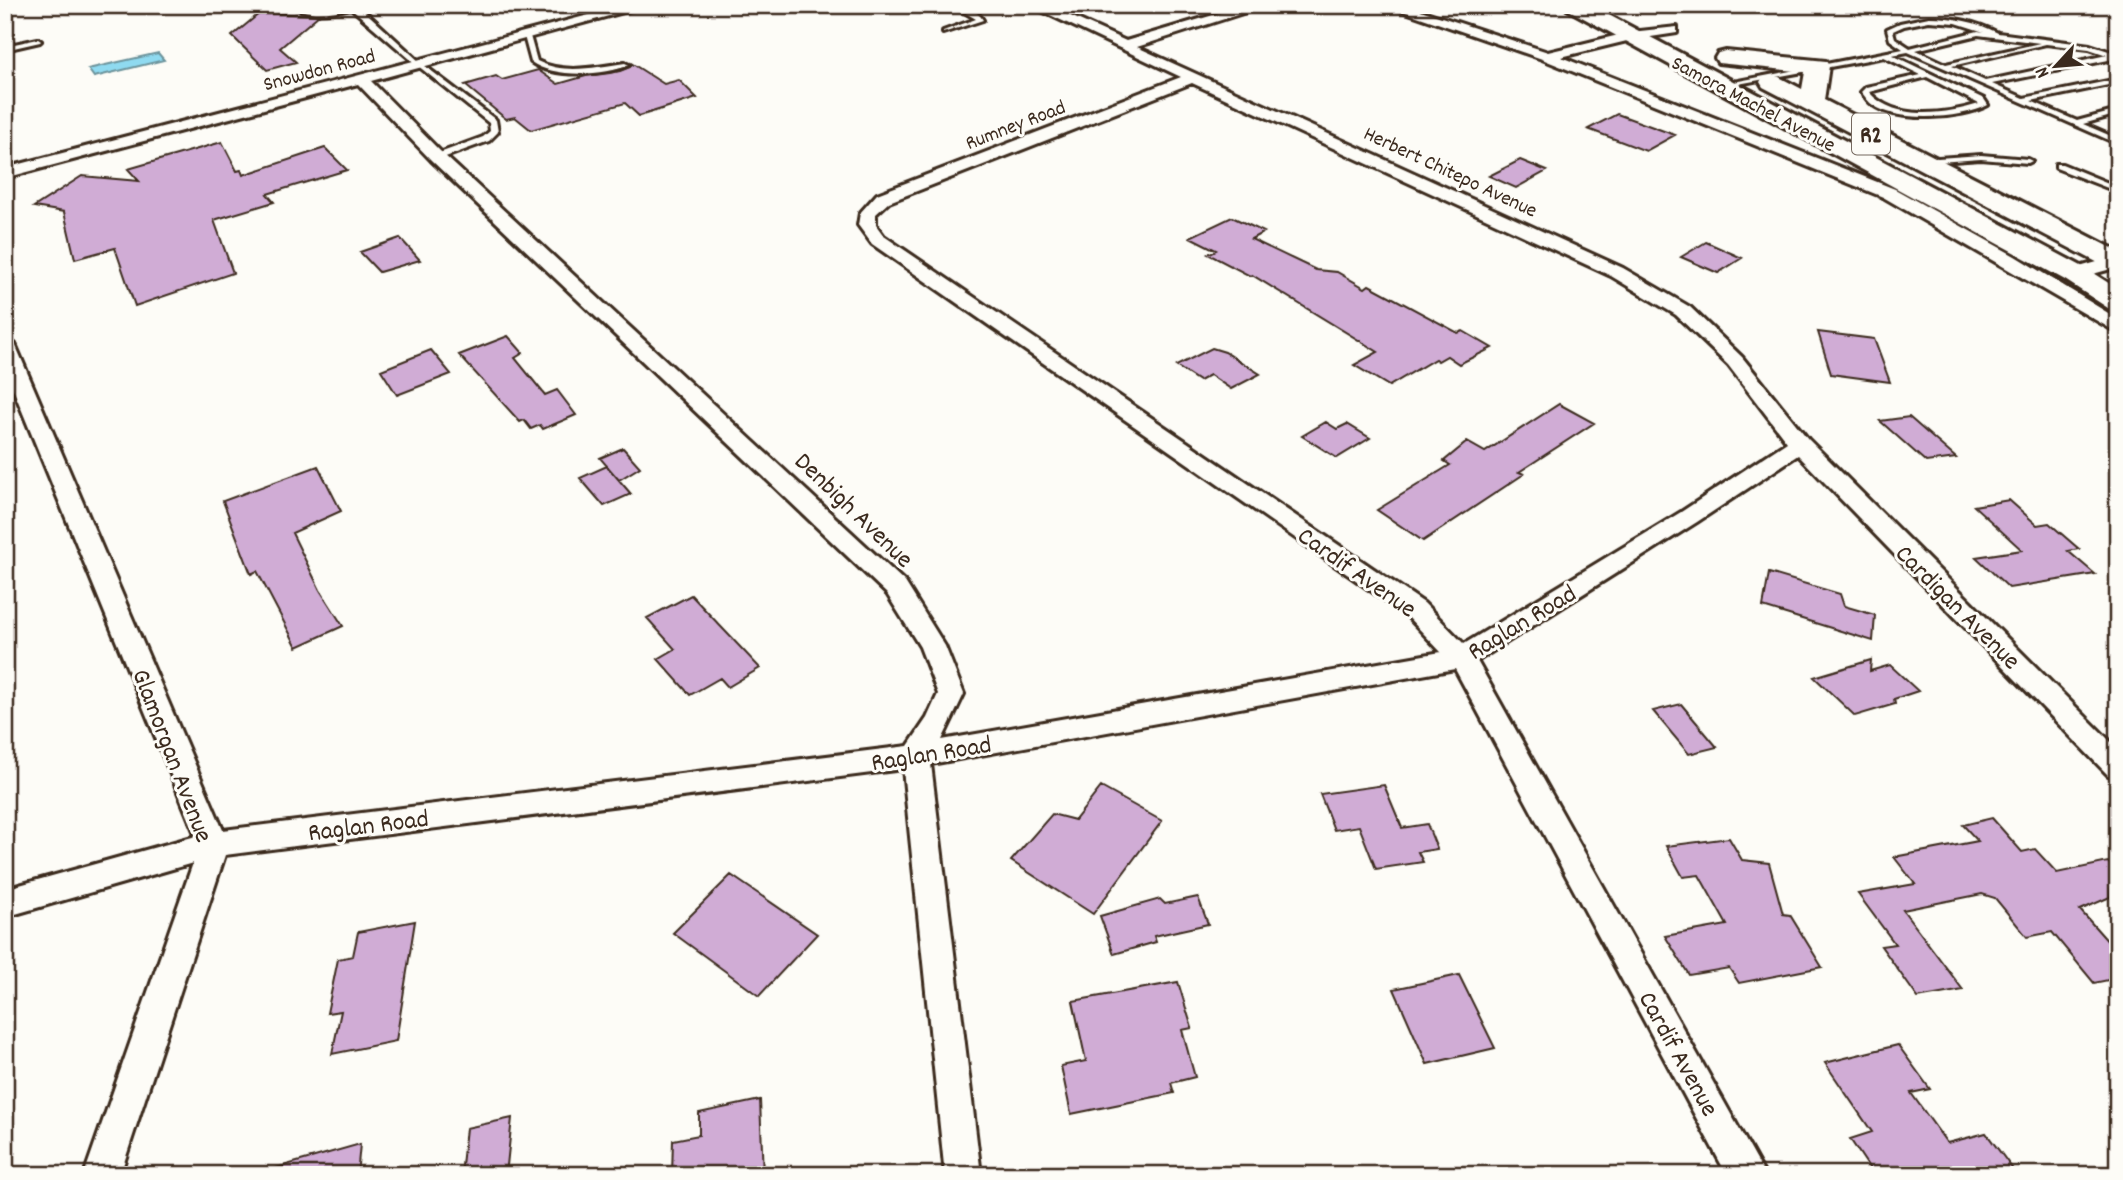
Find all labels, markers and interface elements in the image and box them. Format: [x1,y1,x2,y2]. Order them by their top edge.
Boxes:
north arrow [2022,32,2092,102]
street label: Snowdon Road [260,43,379,101]
street label: Samora Machel Avenue [1665,50,1840,162]
text: N [2030,62,2058,82]
street label: Rumney Road [962,94,1071,160]
road number: R2 [1852,114,1890,154]
street label: Herbert Chitepo Avenue [1358,120,1542,227]
street label: Denbigh Avenue [785,445,921,578]
street label: Cardif Avenue [1289,519,1423,629]
street label: Cardigan Avenue [1885,537,2028,680]
street label: Raglan Road [1461,577,1584,671]
street label: Glamorgan Avenue [121,664,221,848]
street label: Raglan Road [869,728,994,783]
street label: Raglan Road [306,802,431,853]
street label: Cardif Avenue [1627,985,1727,1124]

